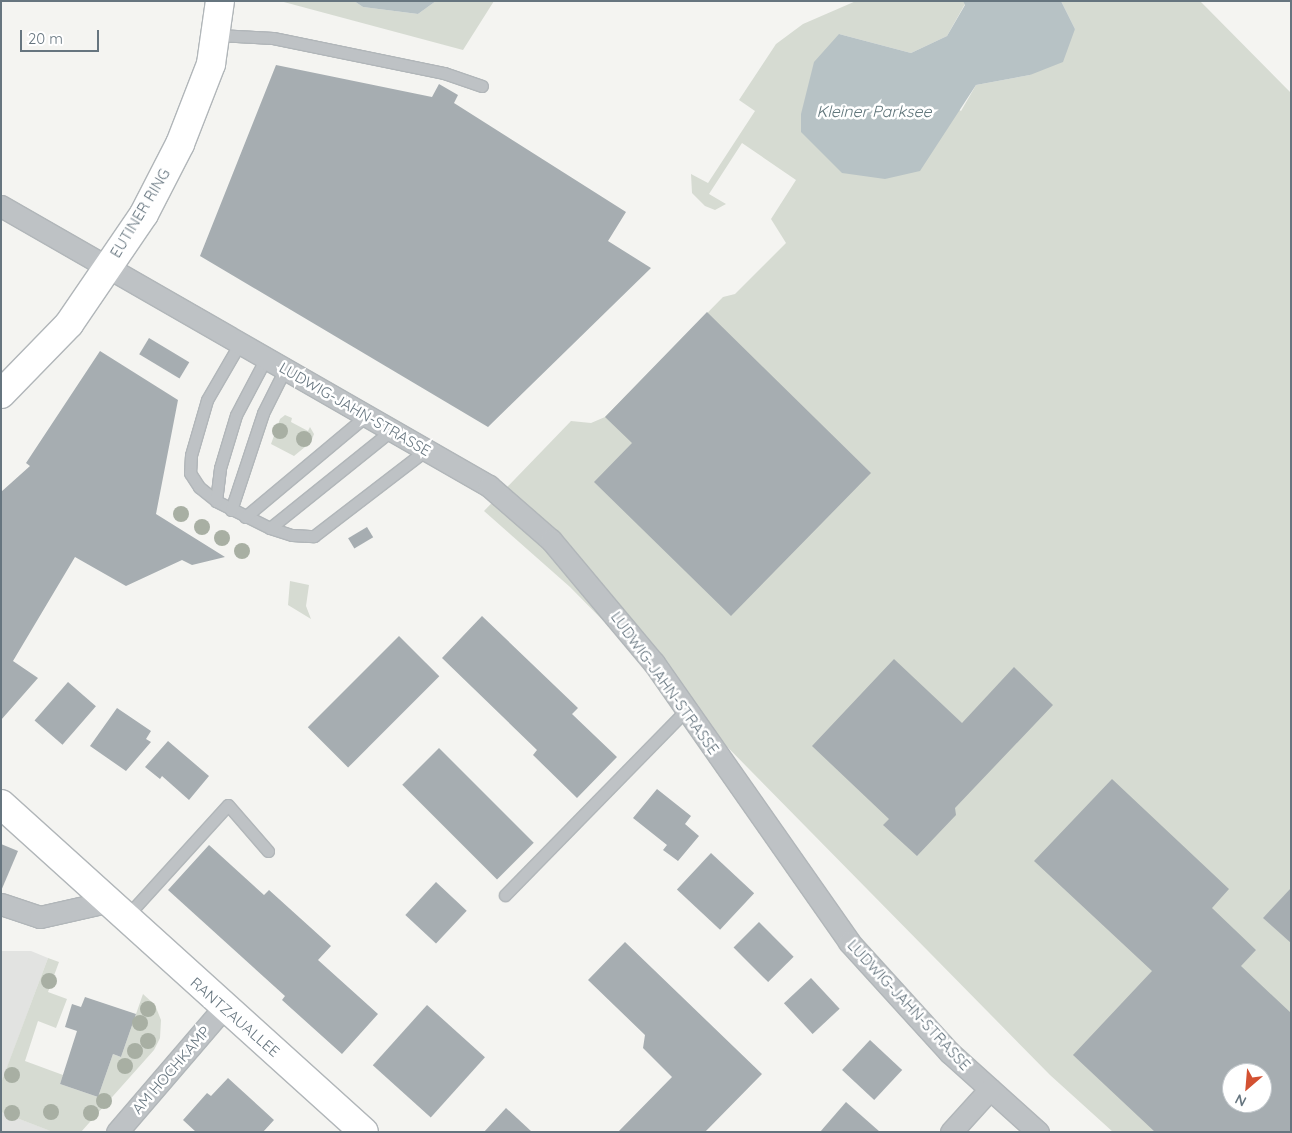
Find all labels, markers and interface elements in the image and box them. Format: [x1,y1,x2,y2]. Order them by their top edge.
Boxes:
scale bar [22,20,101,52]
text: 20 m [28,29,63,48]
water label: Kleiner Parksee [817,101,931,121]
street label: EUTINER RING [106,165,174,261]
street label: LUDWIG-JAHN-STRASSE [276,358,434,460]
street label: LUDWIG-JAHN-STRASSE [607,608,723,758]
street label: LUDWIG-JAHN-STRASSE [844,936,974,1074]
street label: RANTZAUALLEE [187,973,283,1061]
street label: AM HOCHKAMP [128,1022,214,1118]
north arrow [1222,1063,1272,1113]
text: N [1232,1090,1249,1111]

